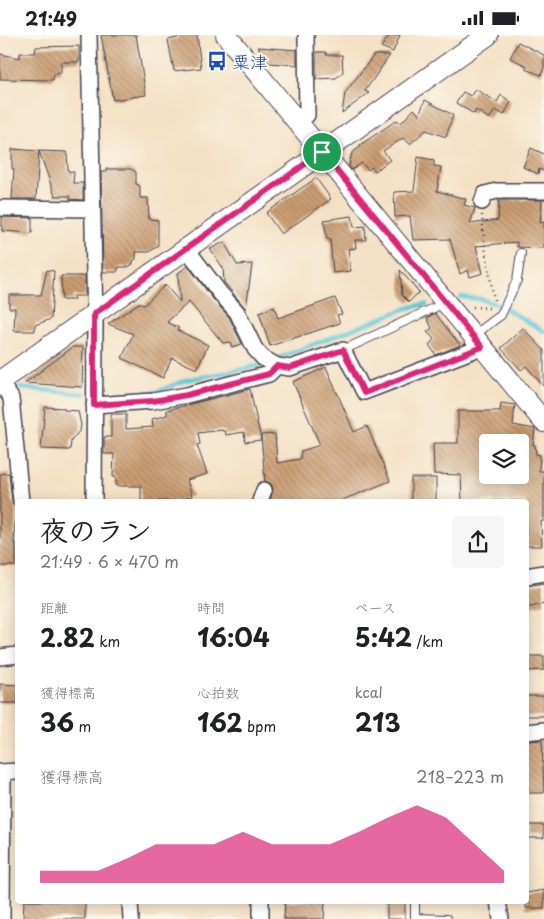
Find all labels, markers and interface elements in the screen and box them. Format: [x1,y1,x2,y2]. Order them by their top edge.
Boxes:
text: 21:49 [25,4,77,32]
place label: 粟津 [232,48,268,75]
bus stop icon: 粟津 [206,50,228,72]
pin [301,131,343,173]
icon: arrive [308,138,336,166]
map controls [479,434,529,484]
button: layers [479,434,529,484]
text: 夜のラン [40,508,152,551]
button: share [452,516,504,568]
text: 21:49 · 6 × 470 m [40,549,179,573]
text: 距離 [40,597,68,618]
text: 時間 [197,597,225,618]
text: ペース [355,597,396,618]
text: 2.82 [40,618,95,656]
text: 16:04 [197,618,270,656]
text: 5:42 [355,618,412,656]
text: km [95,631,120,652]
text: /km [412,631,443,652]
text: 獲得標高 [40,682,96,703]
text: 心拍数 [197,682,239,703]
text: kcal [355,682,383,703]
text: 36 [40,703,74,741]
text: 162 [197,703,243,741]
text: 213 [355,703,400,741]
text: m [74,716,91,737]
text: bpm [243,716,276,737]
text: 獲得標高 [40,764,104,788]
text: 218–223 m [416,764,504,788]

